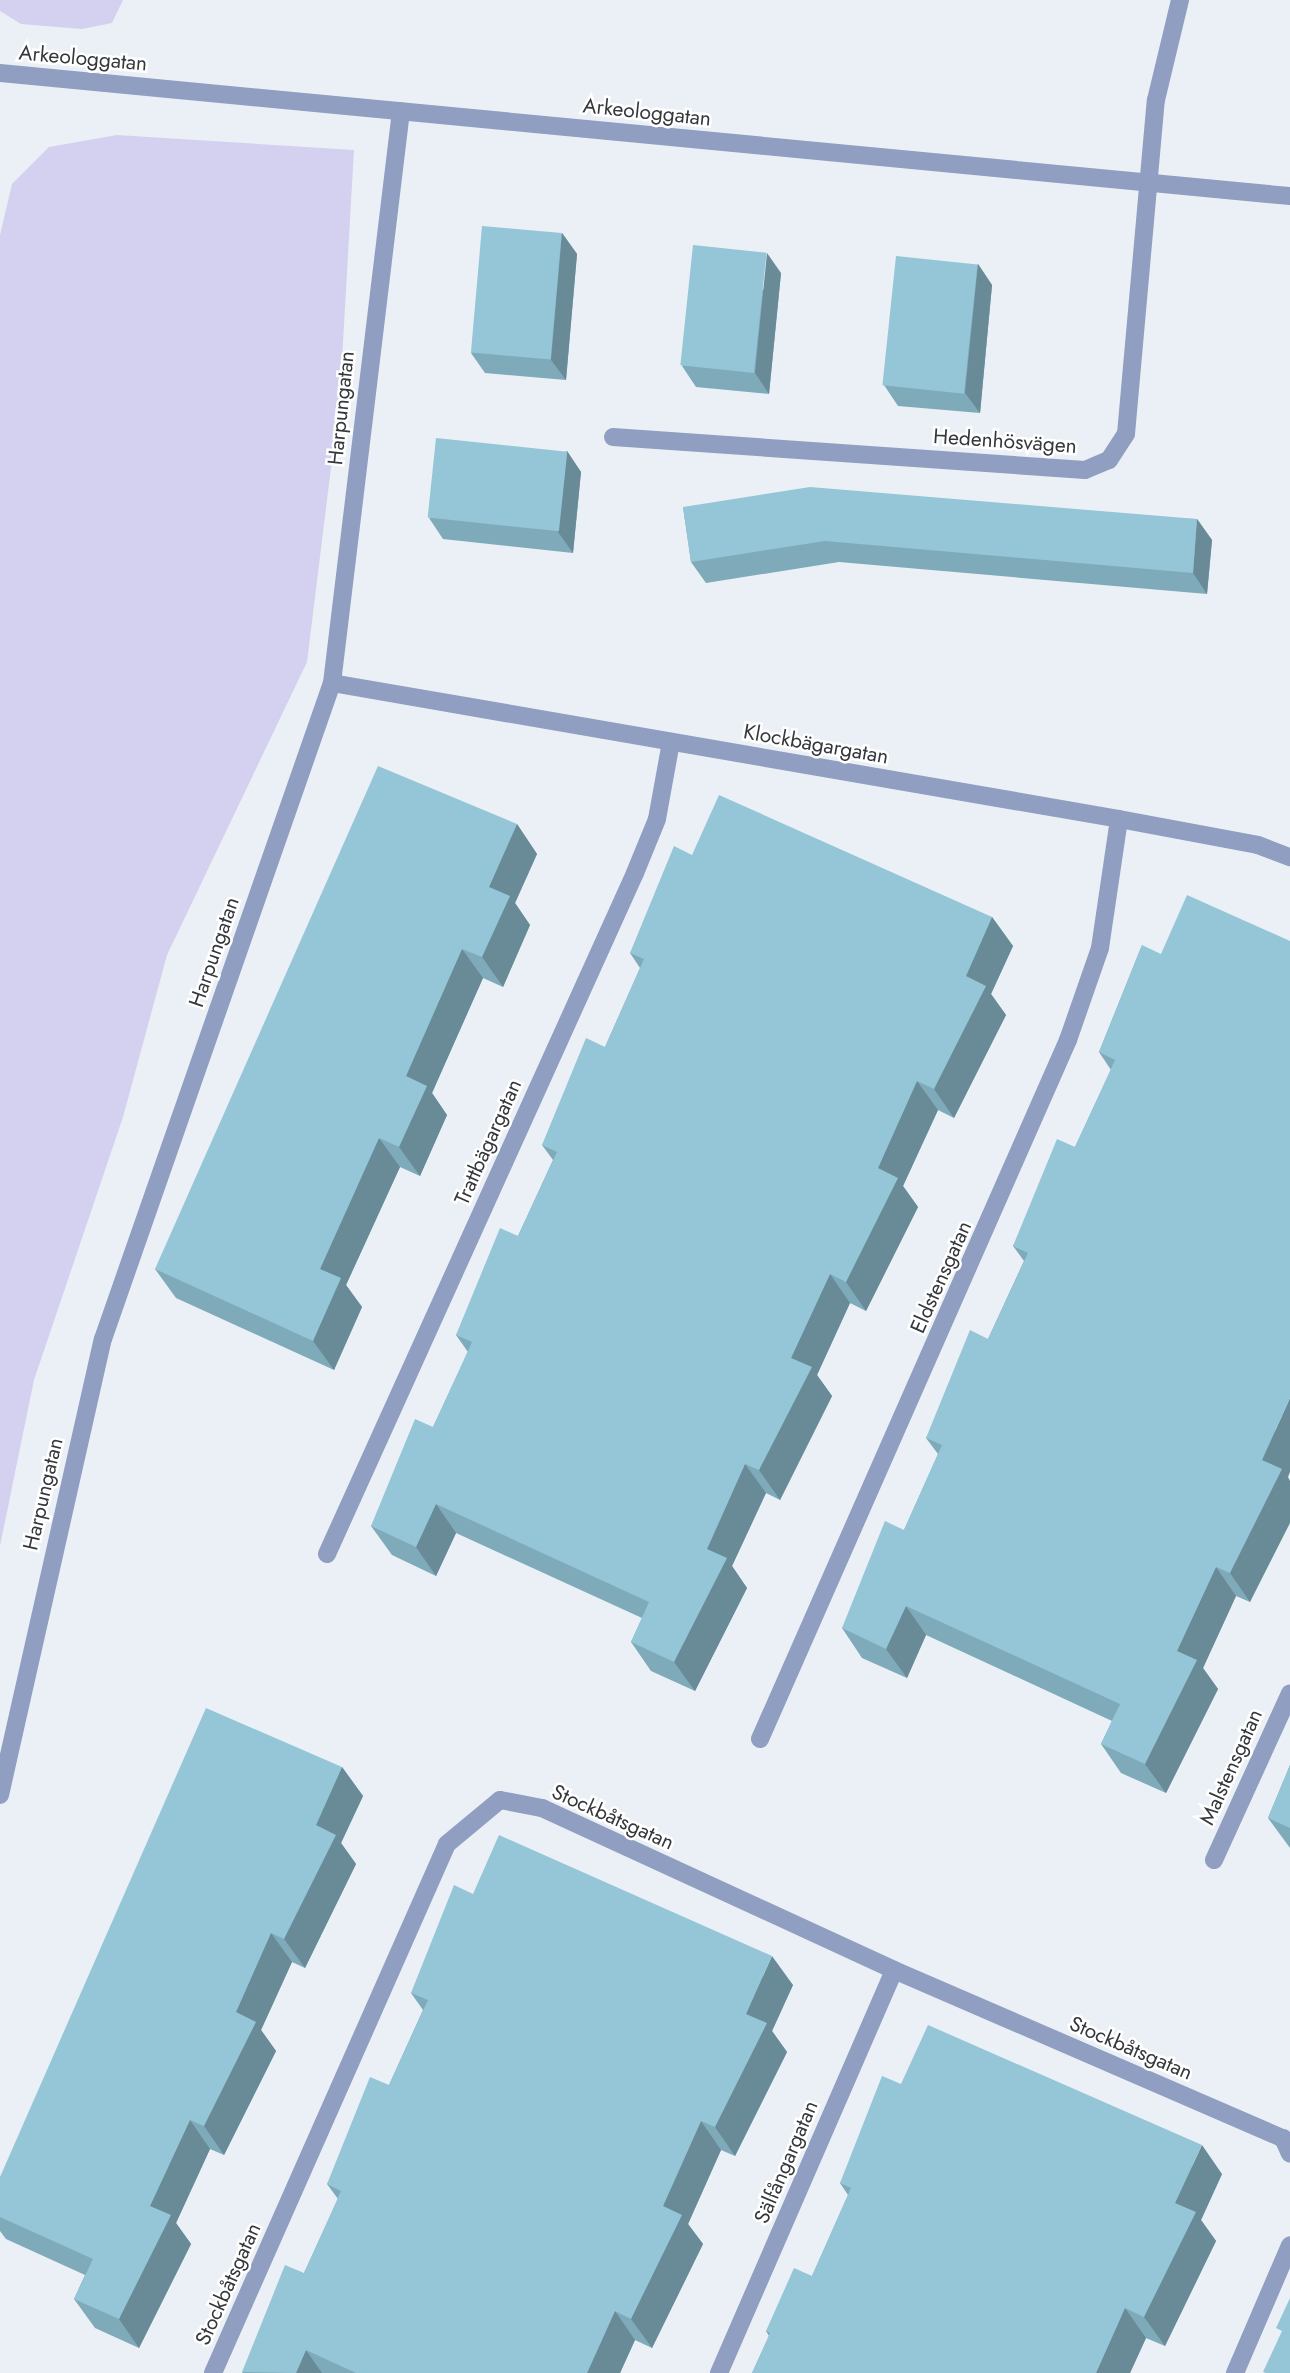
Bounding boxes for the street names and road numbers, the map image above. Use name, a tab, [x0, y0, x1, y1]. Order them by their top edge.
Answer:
street label: Arkeologgatan	[18, 40, 148, 76]
street label: Arkeologgatan	[582, 93, 712, 131]
street label: Harpungatan	[322, 350, 360, 466]
street label: Hedenhösvägen	[932, 423, 1078, 459]
street label: Klockbägargatan	[742, 719, 890, 769]
street label: Harpungatan	[183, 894, 245, 1010]
street label: Trattbägargatan	[449, 1075, 527, 1209]
street label: Eldstensgatan	[905, 1217, 977, 1337]
street label: Harpungatan	[18, 1435, 68, 1553]
street label: Malstensgatan	[1194, 1705, 1268, 1829]
street label: Stockbåtsgatan	[548, 1779, 678, 1855]
street label: Stockbåtsgatan	[1066, 2011, 1196, 2085]
street label: Sälfångargatan	[749, 2097, 823, 2227]
street label: Stockbåtsgatan	[190, 2219, 266, 2349]

